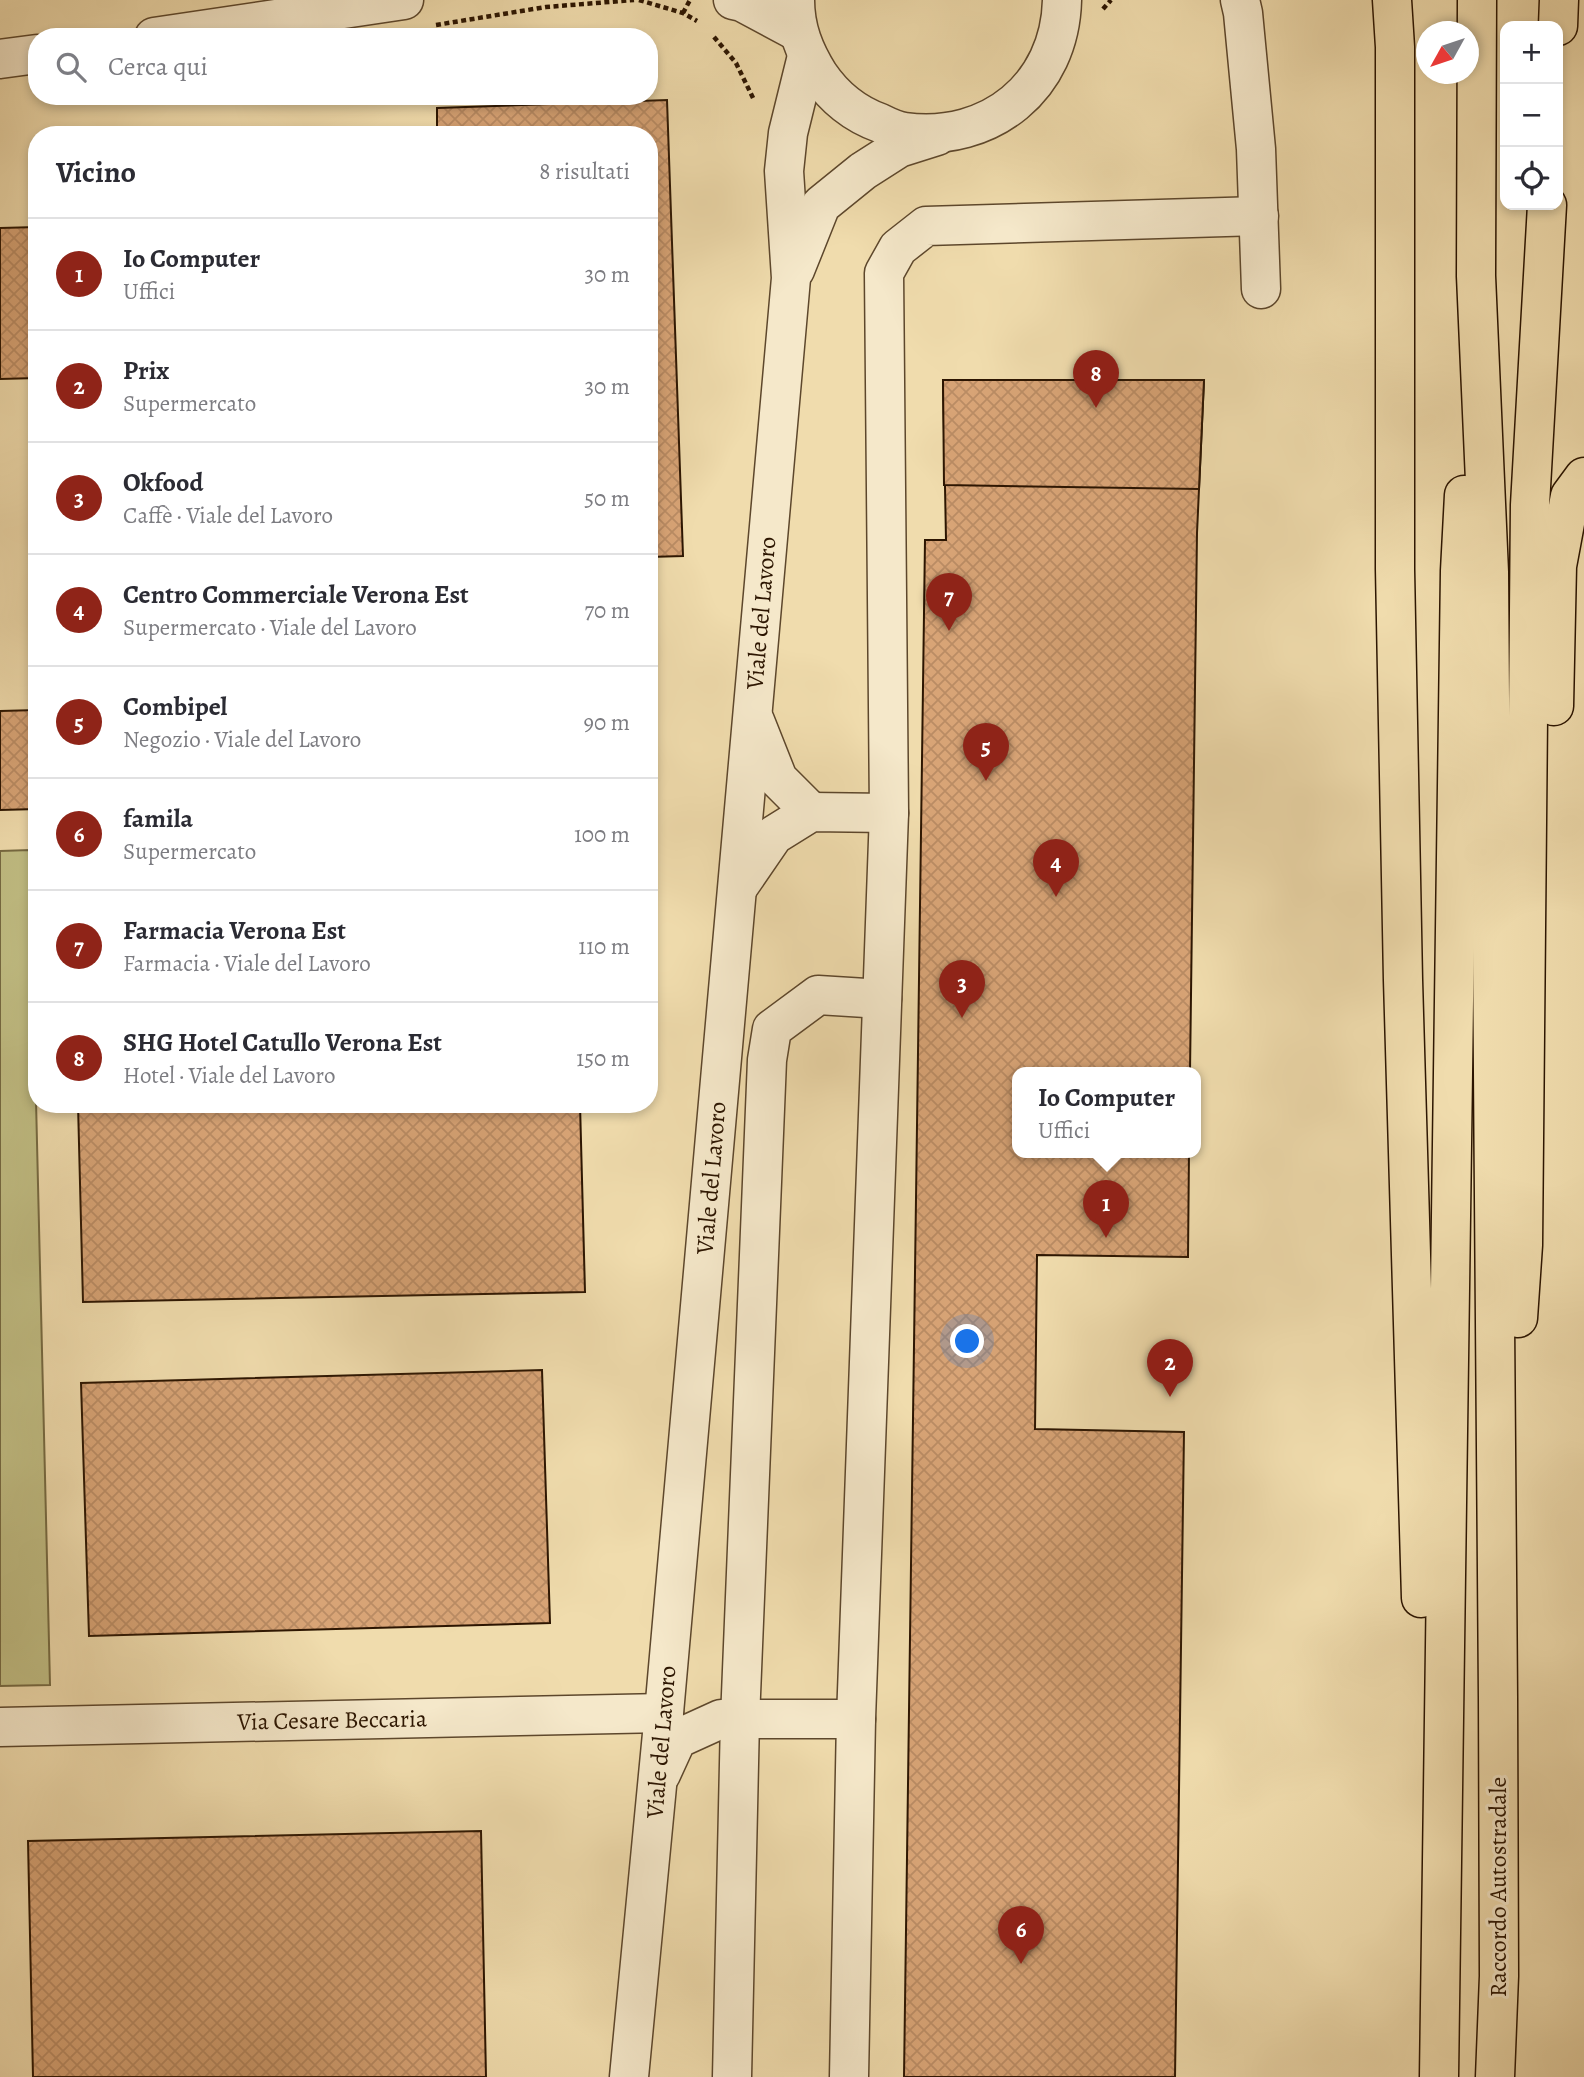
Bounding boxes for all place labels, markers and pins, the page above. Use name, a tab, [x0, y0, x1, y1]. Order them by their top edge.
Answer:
pin: 8	[1073, 350, 1119, 408]
pin: 7	[926, 573, 972, 631]
pin: 5	[963, 723, 1009, 781]
pin: 4	[1033, 839, 1079, 897]
pin: 3	[939, 960, 985, 1018]
pin: 1	[1083, 1180, 1129, 1238]
pin: 2	[1147, 1339, 1193, 1397]
pin: 6	[998, 1906, 1044, 1964]

